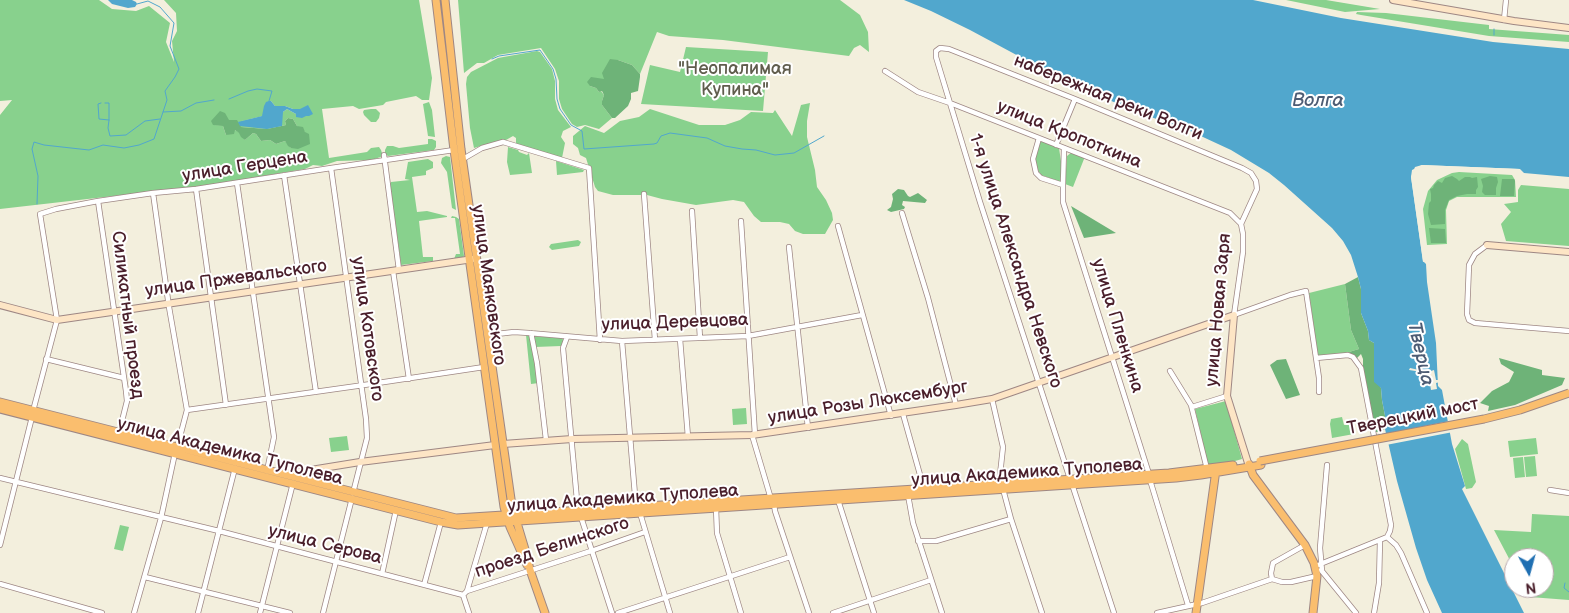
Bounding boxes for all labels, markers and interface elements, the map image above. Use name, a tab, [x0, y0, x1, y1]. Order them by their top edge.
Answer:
street label: набережная реки Волги	[1010, 50, 1206, 146]
park label: "Неопалимая Купина"	[678, 58, 792, 100]
water label: Волга	[1292, 90, 1344, 112]
street label: улица Кропоткина	[994, 96, 1144, 174]
street label: 1-я улица Александра Невского	[964, 131, 1066, 391]
street label: улица Герцена	[181, 146, 309, 188]
street label: улица Маяковского	[466, 203, 510, 367]
street label: Силикатный проезд	[106, 230, 148, 400]
street label: улица Новая Заря	[1202, 233, 1236, 387]
street label: улица Котовского	[346, 255, 388, 403]
street label: улица Пржевальского	[144, 256, 328, 302]
street label: улица Пленкина	[1086, 256, 1148, 396]
street label: улица Деревцова	[601, 310, 749, 336]
water label: Тверца	[1402, 320, 1438, 388]
street label: улица Розы Люксембург	[767, 377, 969, 429]
street label: Тверецкий мост	[1345, 394, 1481, 440]
street label: улица Академика Туполева	[115, 413, 345, 491]
street label: улица Академика Туполева	[911, 454, 1143, 492]
street label: улица Академика Туполева	[507, 480, 739, 518]
street label: проезд Белинского	[472, 513, 632, 583]
street label: улица Серова	[266, 520, 384, 570]
north arrow	[1504, 548, 1554, 598]
text: N	[1525, 578, 1537, 596]

